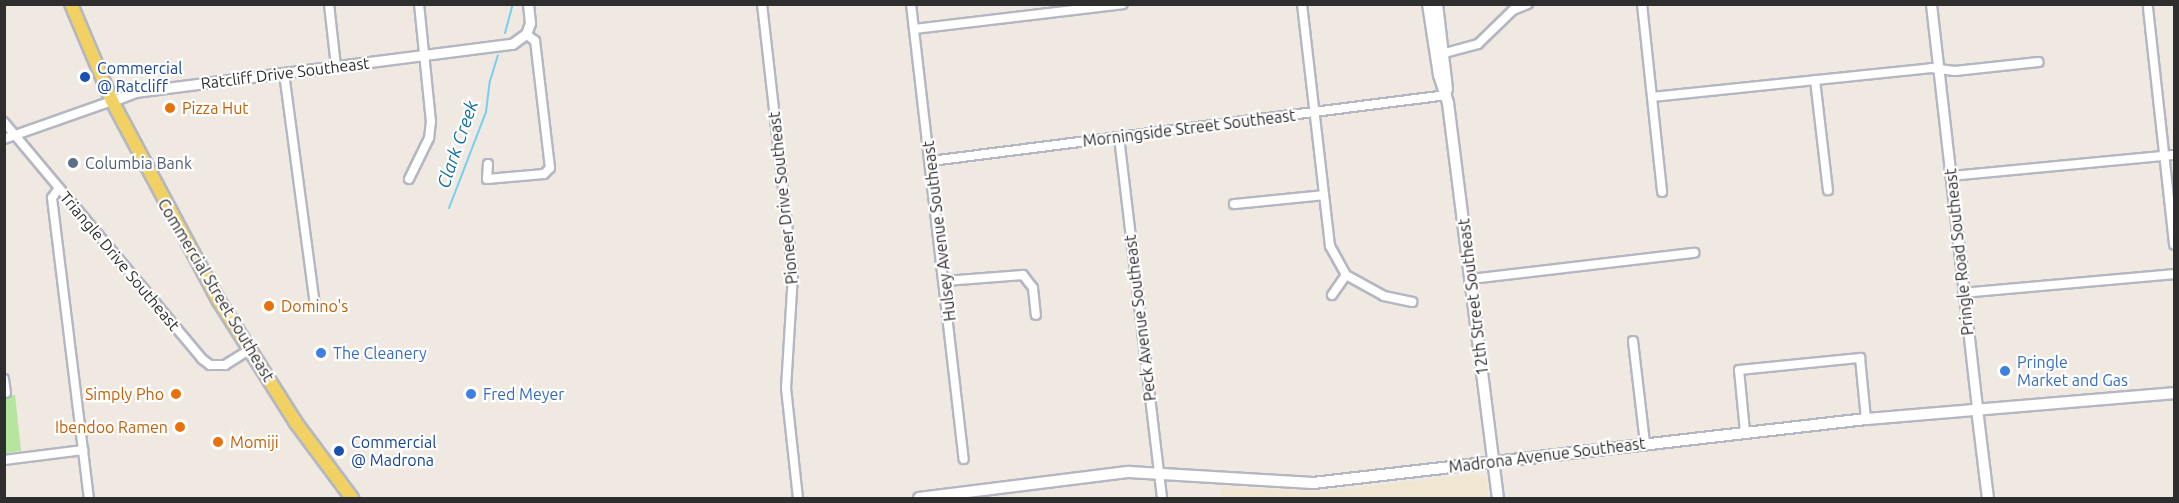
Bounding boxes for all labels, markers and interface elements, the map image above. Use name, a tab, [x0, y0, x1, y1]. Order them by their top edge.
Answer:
street label: Ratcliff Drive Southeast	[200, 53, 370, 93]
place label: Commercial @ Ratcliff	[97, 58, 182, 96]
marker: Commercial @ Ratcliff	[78, 70, 92, 84]
water label: Clark Creek	[432, 97, 482, 191]
place label: Pizza Hut	[182, 98, 249, 118]
marker: Pizza Hut	[163, 101, 177, 115]
street label: Morningside Street Southeast	[1081, 105, 1297, 151]
street label: Pioneer Drive Southeast	[764, 111, 802, 285]
street label: Hulsey Avenue Southeast	[918, 140, 960, 322]
place label: Columbia Bank	[85, 153, 192, 173]
marker: Columbia Bank	[66, 156, 80, 170]
street label: Pringle Road Southeast	[1941, 168, 1977, 336]
street label: Triangle Drive Southeast	[56, 188, 184, 334]
street label: Commercial Street Southeast	[154, 195, 278, 385]
street label: 12th Street Southeast	[1454, 217, 1492, 377]
street label: Peck Avenue Southeast	[1120, 234, 1160, 402]
place label: Domino's	[281, 296, 348, 316]
marker: Domino's	[262, 299, 276, 313]
place label: The Cleanery	[333, 343, 427, 363]
marker: The Cleanery	[314, 346, 328, 360]
place label: Pringle Market and Gas	[2017, 352, 2128, 390]
marker: Pringle Market and Gas	[1998, 364, 2012, 378]
place label: Simply Pho	[85, 384, 164, 404]
place label: Fred Meyer	[483, 384, 564, 404]
marker: Simply Pho	[169, 387, 183, 401]
marker: Fred Meyer	[464, 387, 478, 401]
place label: Ibendoo Ramen	[55, 417, 168, 437]
marker: Ibendoo Ramen	[173, 420, 187, 434]
place label: Momiji	[230, 432, 279, 452]
place label: Commercial @ Madrona	[351, 432, 436, 470]
street label: Madrona Avenue Southeast	[1448, 433, 1646, 477]
marker: Momiji	[211, 435, 225, 449]
marker: Commercial @ Madrona	[332, 444, 346, 458]

